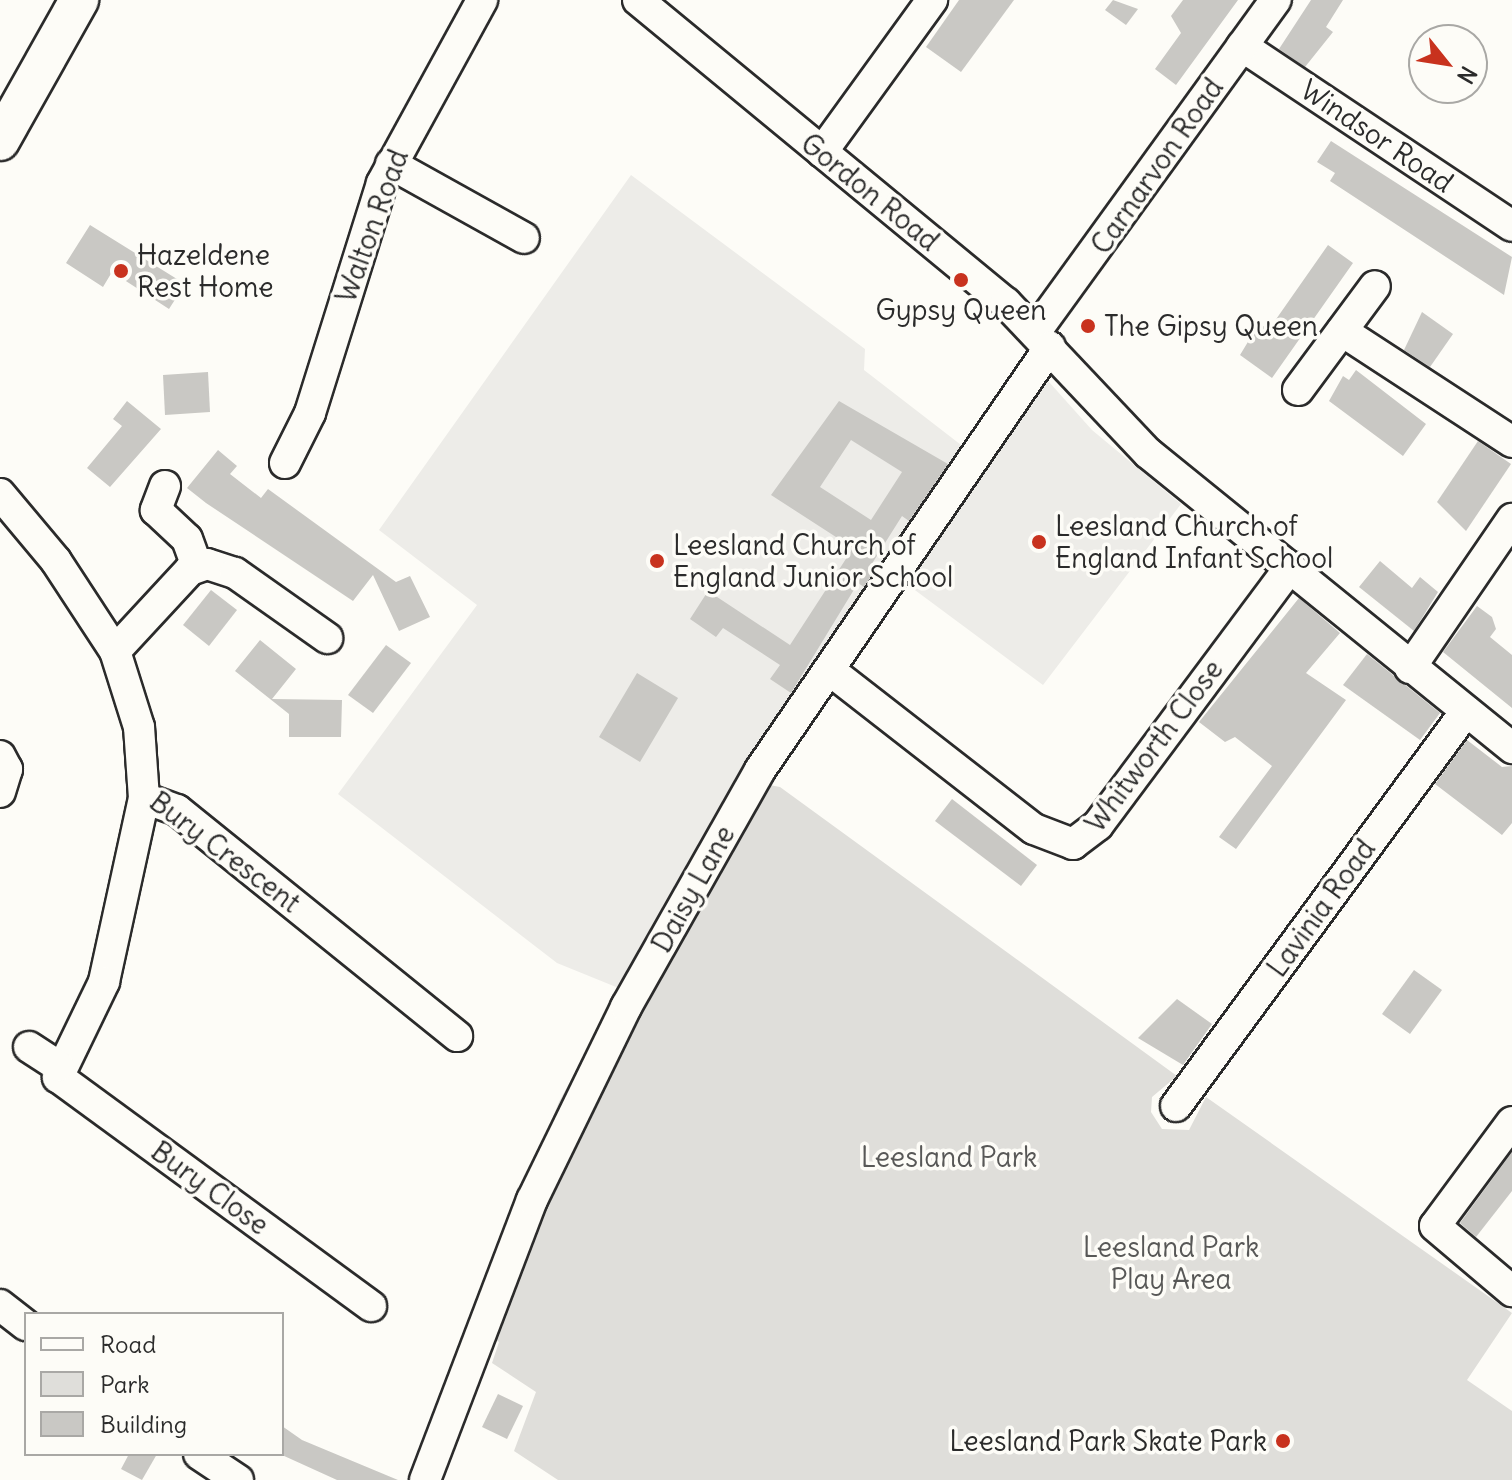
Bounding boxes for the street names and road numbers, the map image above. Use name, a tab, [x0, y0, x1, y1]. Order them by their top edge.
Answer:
street label: Carnarvon Road	[1084, 72, 1230, 260]
street label: Windsor Road	[1294, 73, 1460, 199]
street label: Gordon Road	[794, 126, 946, 258]
street label: Walton Road	[329, 145, 415, 307]
street label: Whitworth Close	[1078, 653, 1230, 839]
street label: Bury Crescent	[143, 785, 307, 919]
street label: Daisy Lane	[644, 820, 742, 958]
street label: Lavinia Road	[1260, 833, 1382, 983]
street label: Bury Close	[145, 1134, 275, 1242]

